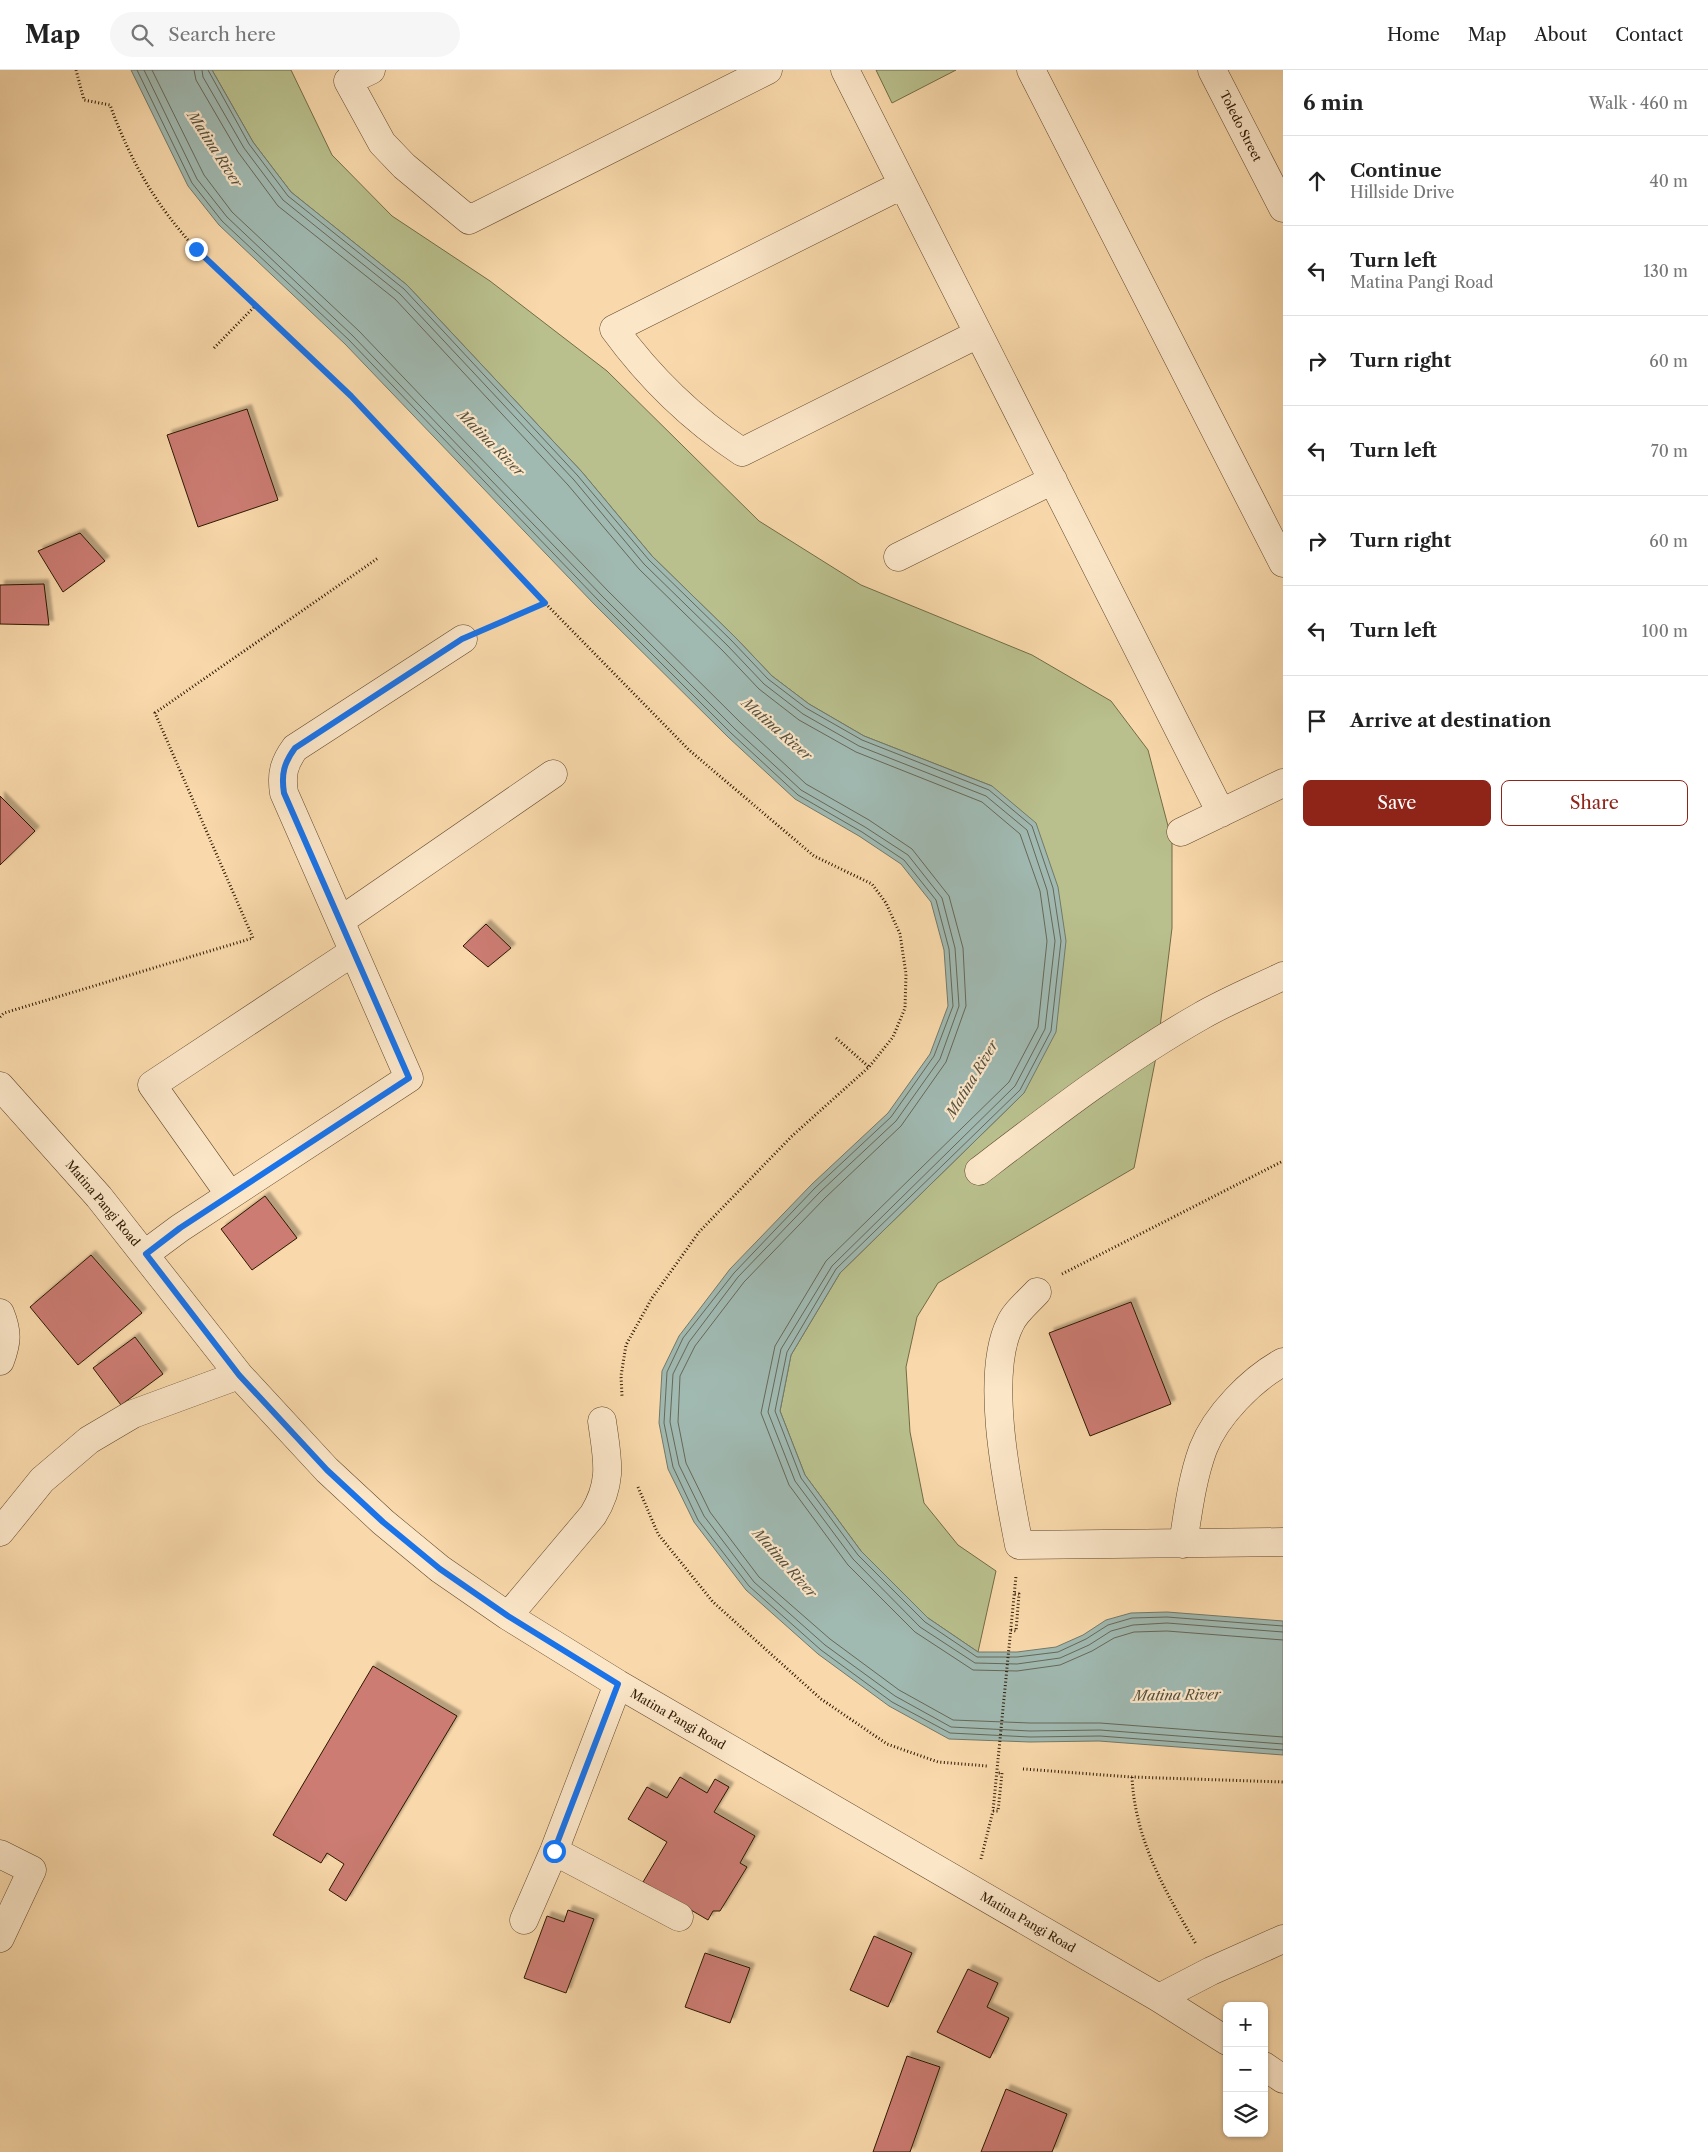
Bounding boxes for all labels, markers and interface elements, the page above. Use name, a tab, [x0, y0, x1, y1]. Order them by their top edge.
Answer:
search box	[110, 12, 460, 57]
text: Map	[25, 20, 80, 49]
icon: search	[128, 21, 156, 49]
text: Search here	[168, 23, 276, 46]
text: Home	[1387, 24, 1440, 46]
text: Map	[1468, 24, 1506, 46]
text: About	[1534, 24, 1587, 46]
text: Contact	[1615, 24, 1683, 46]
street label: Toledo Street	[1217, 88, 1266, 165]
text: 6 min	[1303, 90, 1364, 115]
text: Walk · 460 m	[1589, 93, 1688, 113]
water label: Matina River	[183, 106, 247, 192]
text: Continue	[1350, 159, 1442, 182]
icon: ahead	[1303, 167, 1331, 195]
text: 40 m	[1649, 171, 1688, 191]
text: Hillside Drive	[1350, 182, 1454, 202]
route end	[185, 238, 208, 261]
text: Turn left	[1350, 249, 1437, 272]
icon: left	[1303, 257, 1331, 285]
text: 130 m	[1643, 261, 1688, 281]
text: Matina Pangi Road	[1350, 272, 1493, 292]
icon: right	[1303, 347, 1331, 375]
text: Turn right	[1350, 349, 1451, 372]
text: 60 m	[1649, 351, 1688, 371]
water label: Matina River	[452, 404, 529, 481]
icon: left	[1303, 437, 1331, 465]
text: Turn left	[1350, 439, 1437, 462]
text: 70 m	[1651, 441, 1688, 461]
icon: right	[1303, 527, 1331, 555]
text: Turn right	[1350, 529, 1451, 552]
text: 60 m	[1649, 531, 1688, 551]
icon: left	[1303, 617, 1331, 645]
text: Turn left	[1350, 619, 1437, 642]
text: 100 m	[1642, 621, 1688, 641]
water label: Matina River	[737, 692, 817, 765]
icon: arrive	[1303, 707, 1331, 735]
text: Arrive at destination	[1350, 709, 1551, 732]
button: Save	[1303, 780, 1491, 826]
button: Share	[1501, 780, 1688, 826]
water label: Matina River	[941, 1036, 1003, 1123]
street label: Matina Pangi Road	[63, 1157, 144, 1250]
water label: Matina River	[748, 1523, 822, 1602]
water label: Matina River	[1131, 1685, 1222, 1705]
street label: Matina Pangi Road	[628, 1686, 729, 1753]
route start	[543, 1840, 566, 1863]
street label: Matina Pangi Road	[978, 1889, 1079, 1956]
map controls	[1223, 2002, 1268, 2137]
button: +	[1223, 2002, 1268, 2047]
button: −	[1223, 2047, 1268, 2092]
button: layers	[1223, 2092, 1268, 2137]

